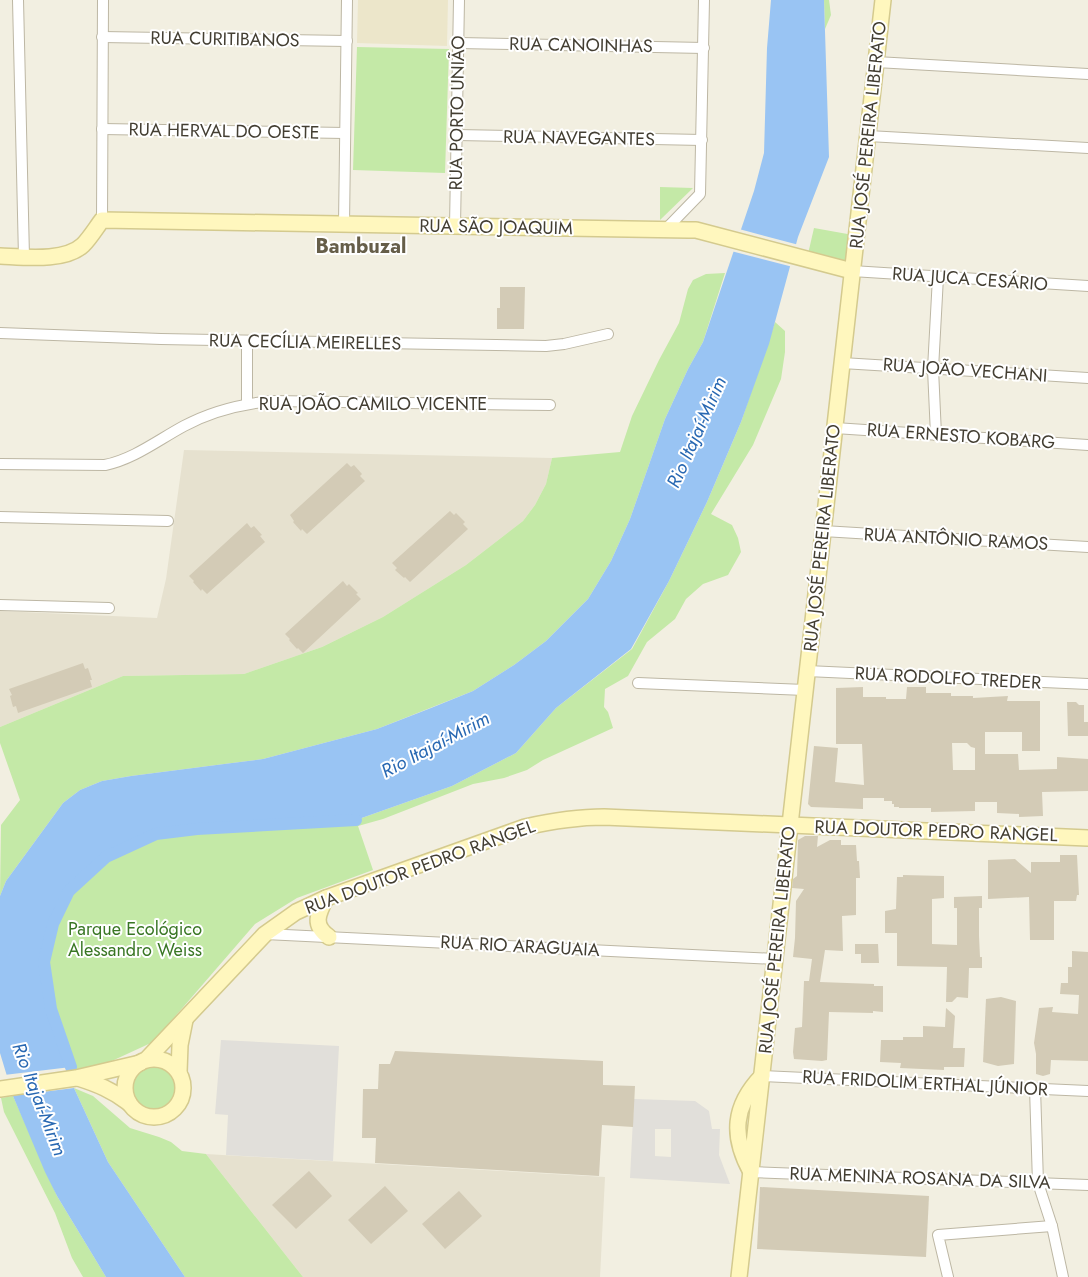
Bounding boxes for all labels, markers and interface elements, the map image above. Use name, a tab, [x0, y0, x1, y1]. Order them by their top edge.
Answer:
street label: RUA JOSÉ PEREIRA LIBERATO	[843, 20, 893, 250]
street label: RUA CURITIBANOS	[150, 25, 300, 53]
street label: RUA CANOINHAS	[509, 31, 653, 59]
street label: RUA PORTO UNIÃO	[443, 35, 471, 191]
street label: RUA HERVAL DO OESTE	[128, 116, 320, 146]
street label: RUA NAVEGANTES	[503, 124, 655, 152]
street label: RUA SÃO JOAQUIM	[419, 213, 573, 241]
district label: Bambuzal	[316, 232, 406, 261]
street label: RUA JUCA CESÁRIO	[891, 261, 1049, 297]
street label: RUA CECÍLIA MEIRELLES	[209, 327, 401, 357]
street label: RUA JOÃO VECHANI	[882, 351, 1048, 389]
water label: Rio Itajaí-Mirim	[660, 372, 733, 492]
street label: RUA JOÃO CAMILO VICENTE	[259, 391, 487, 417]
street label: RUA ERNESTO KOBARG	[866, 416, 1056, 456]
street label: RUA JOSÉ PEREIRA LIBERATO	[797, 423, 847, 653]
street label: RUA ANTÔNIO RAMOS	[863, 521, 1049, 557]
street label: RUA RODOLFO TREDER	[854, 660, 1042, 696]
water label: Rio Itajaí-Mirim	[376, 705, 494, 784]
street label: RUA DOUTOR PEDRO RANGEL	[301, 813, 539, 921]
street label: RUA DOUTOR PEDRO RANGEL	[814, 814, 1058, 848]
street label: RUA JOSÉ PEREIRA LIBERATO	[752, 825, 802, 1055]
park label: Parque Ecológico Alessandro Weiss	[68, 916, 202, 963]
street label: RUA RIO ARAGUAIA	[440, 929, 600, 963]
water label: Rio Itajaí-Mirim	[6, 1039, 74, 1160]
street label: RUA FRIDOLIM ERTHAL JÚNIOR	[802, 1064, 1048, 1102]
street label: RUA MENINA ROSANA DA SILVA	[789, 1160, 1051, 1196]

